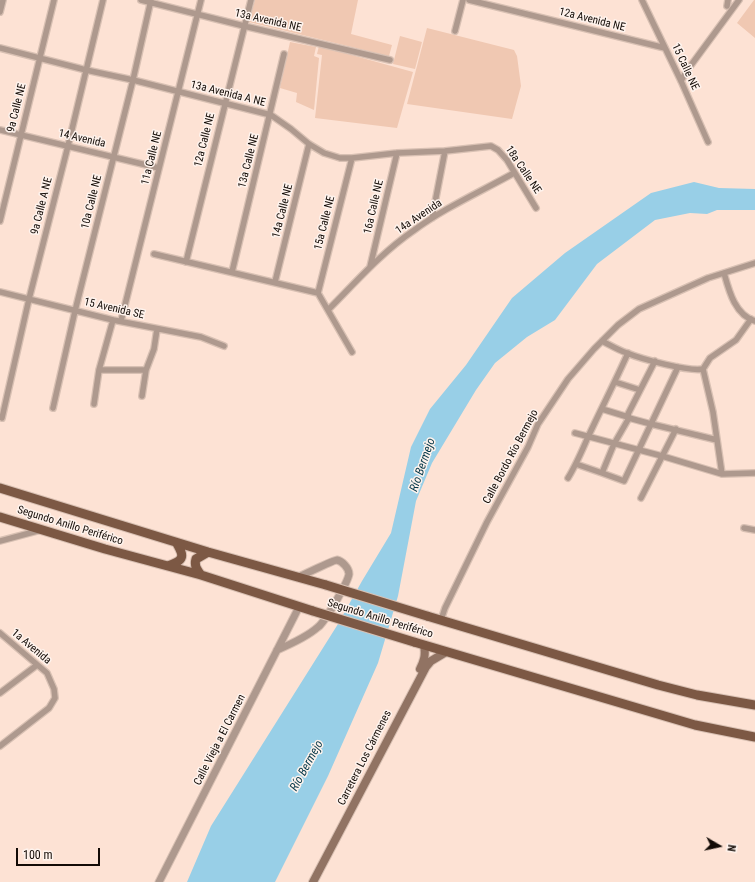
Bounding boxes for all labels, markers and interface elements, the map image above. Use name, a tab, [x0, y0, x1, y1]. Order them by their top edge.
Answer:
street label: 12a Avenida NE	[557, 5, 627, 35]
street label: 13a Avenida NE	[233, 7, 303, 35]
street label: 15 Calle NE	[668, 42, 702, 92]
street label: 13a Avenida A NE	[189, 78, 267, 110]
street label: 9a Calle NE	[5, 82, 29, 134]
street label: 12a Calle NE	[192, 112, 218, 168]
street label: 14 Avenida	[57, 127, 107, 151]
street label: 11a Calle NE	[139, 130, 165, 186]
street label: 13a Calle NE	[236, 133, 262, 189]
street label: 18a Calle NE	[502, 143, 544, 197]
street label: 10a Calle NE	[79, 174, 105, 230]
street label: 9a Calle A NE	[29, 176, 55, 236]
street label: 16a Calle NE	[361, 179, 387, 235]
street label: 14a Calle NE	[270, 183, 296, 239]
street label: 15a Calle NE	[312, 195, 338, 251]
street label: 14a Avenida	[393, 197, 445, 237]
street label: 15 Avenida SE	[83, 296, 145, 322]
street label: Calle Bordo Río Bermejo	[481, 408, 541, 506]
water label: Río Bermejo	[407, 436, 439, 494]
street label: Segundo Anillo Periférico	[16, 504, 124, 548]
street label: Segundo Anillo Periférico	[326, 597, 434, 641]
street label: 1a Avenida	[8, 627, 54, 667]
street label: Calle Vieja a El Carmen	[191, 692, 249, 788]
street label: Carretera Los Cármenes	[335, 708, 395, 808]
water label: Río Bermejo	[287, 738, 327, 794]
north arrow	[699, 826, 739, 866]
scale bar	[18, 840, 102, 866]
text: N	[724, 844, 738, 852]
text: 100 m	[23, 848, 53, 862]

